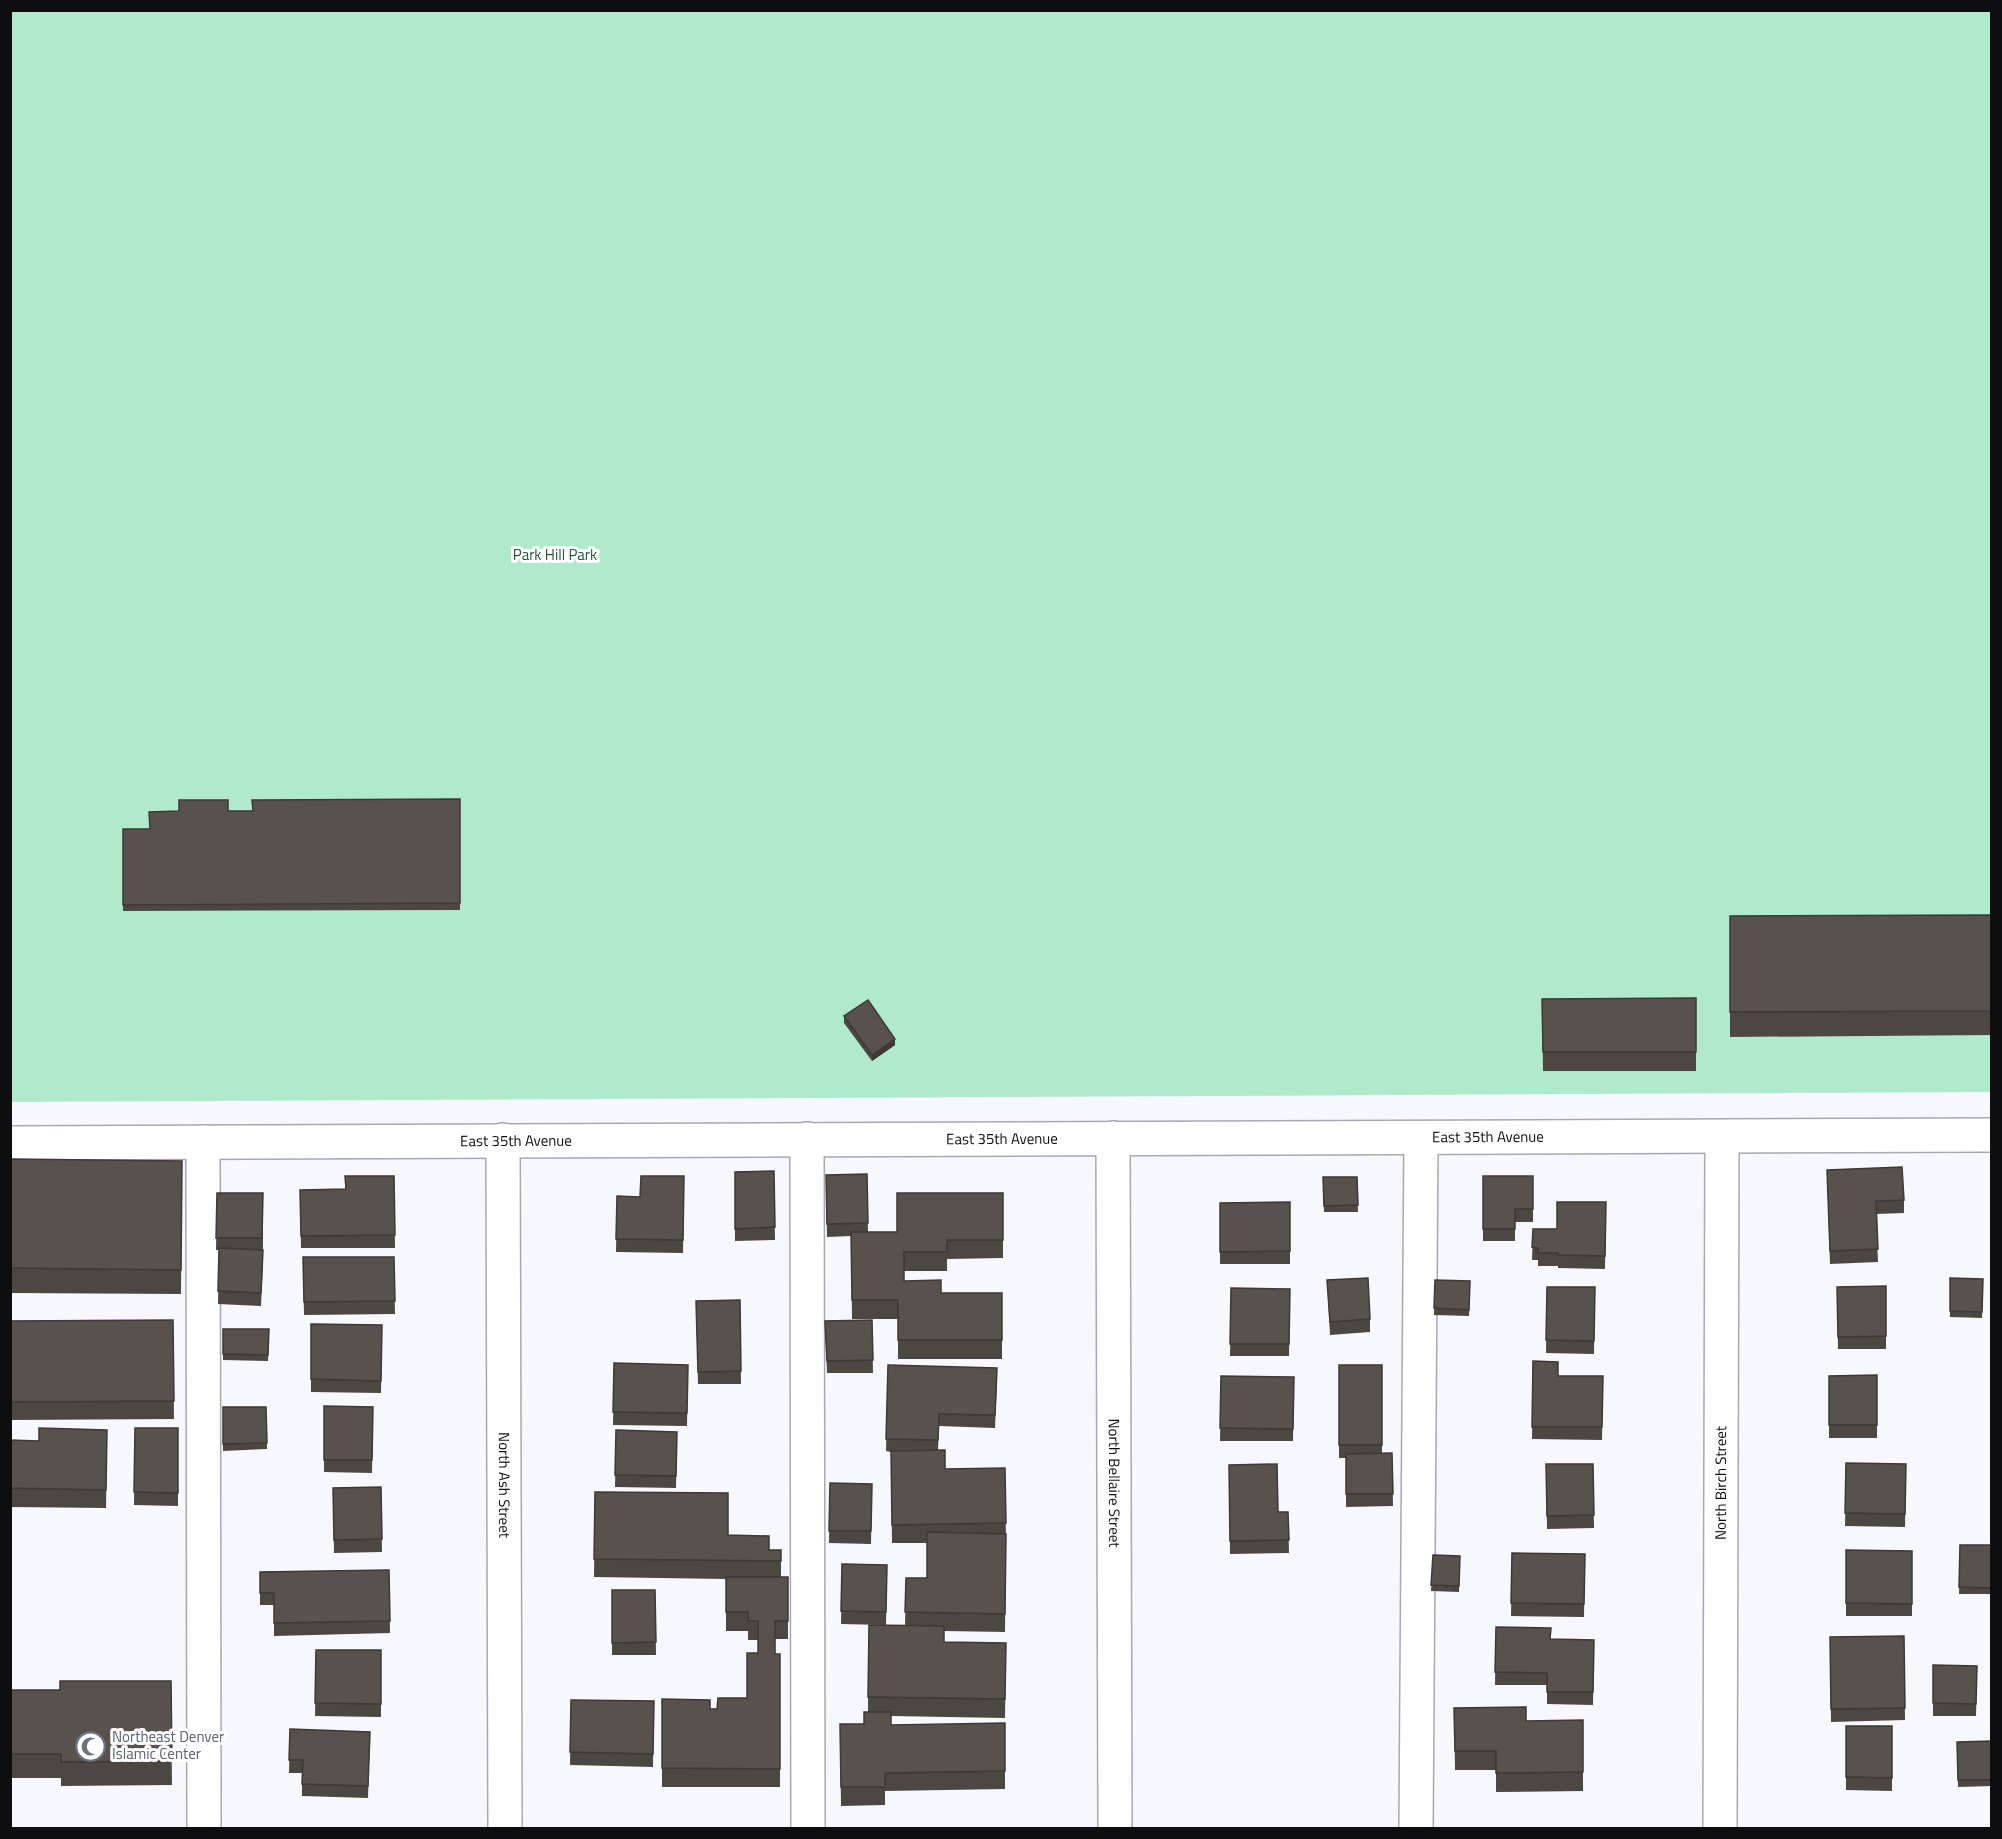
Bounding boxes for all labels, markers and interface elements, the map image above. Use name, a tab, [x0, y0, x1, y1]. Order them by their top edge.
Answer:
park label: Park Hill Park	[513, 543, 597, 566]
street label: East 35th Avenue	[1432, 1125, 1544, 1148]
street label: East 35th Avenue	[946, 1127, 1058, 1150]
street label: East 35th Avenue	[460, 1129, 572, 1152]
street label: North Bellaire Street	[1103, 1418, 1126, 1548]
street label: North Birch Street	[1709, 1425, 1732, 1540]
street label: North Ash Street	[493, 1432, 516, 1539]
place label: Northeast Denver Islamic Center	[112, 1725, 224, 1765]
mosque icon: Northeast Denver Islamic Center	[75, 1730, 107, 1762]

